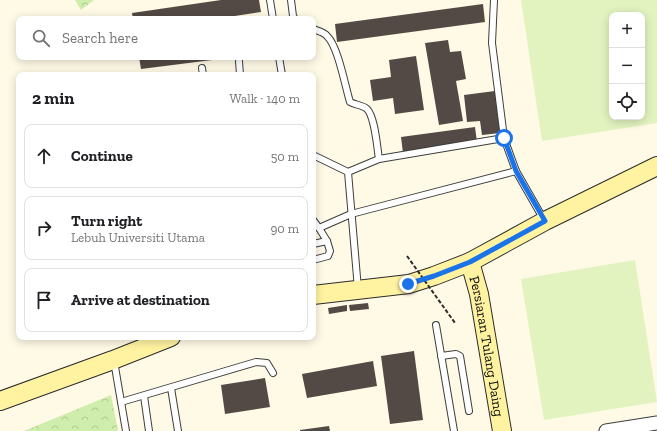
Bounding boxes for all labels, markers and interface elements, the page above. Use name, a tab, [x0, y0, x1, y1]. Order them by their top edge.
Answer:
map controls	[609, 12, 645, 120]
button: +	[609, 12, 645, 48]
search box	[16, 16, 316, 60]
icon: search	[30, 27, 52, 49]
text: Search here	[62, 29, 138, 47]
button: −	[609, 48, 645, 84]
button: locate	[609, 84, 645, 120]
text: 2 min	[32, 88, 74, 108]
text: Walk · 140 m	[230, 91, 300, 106]
route start	[495, 129, 513, 147]
icon: ahead	[33, 145, 55, 167]
text: Continue	[71, 147, 133, 165]
text: 50 m	[271, 149, 299, 164]
text: Turn right	[71, 212, 142, 230]
icon: right	[33, 217, 55, 239]
text: 90 m	[270, 221, 299, 236]
text: Lebuh Universiti Utama	[71, 230, 205, 245]
street label: Persiaran Tulang Daing	[466, 274, 508, 418]
route end	[399, 275, 417, 293]
icon: arrive	[33, 289, 55, 311]
text: Arrive at destination	[71, 291, 210, 309]

